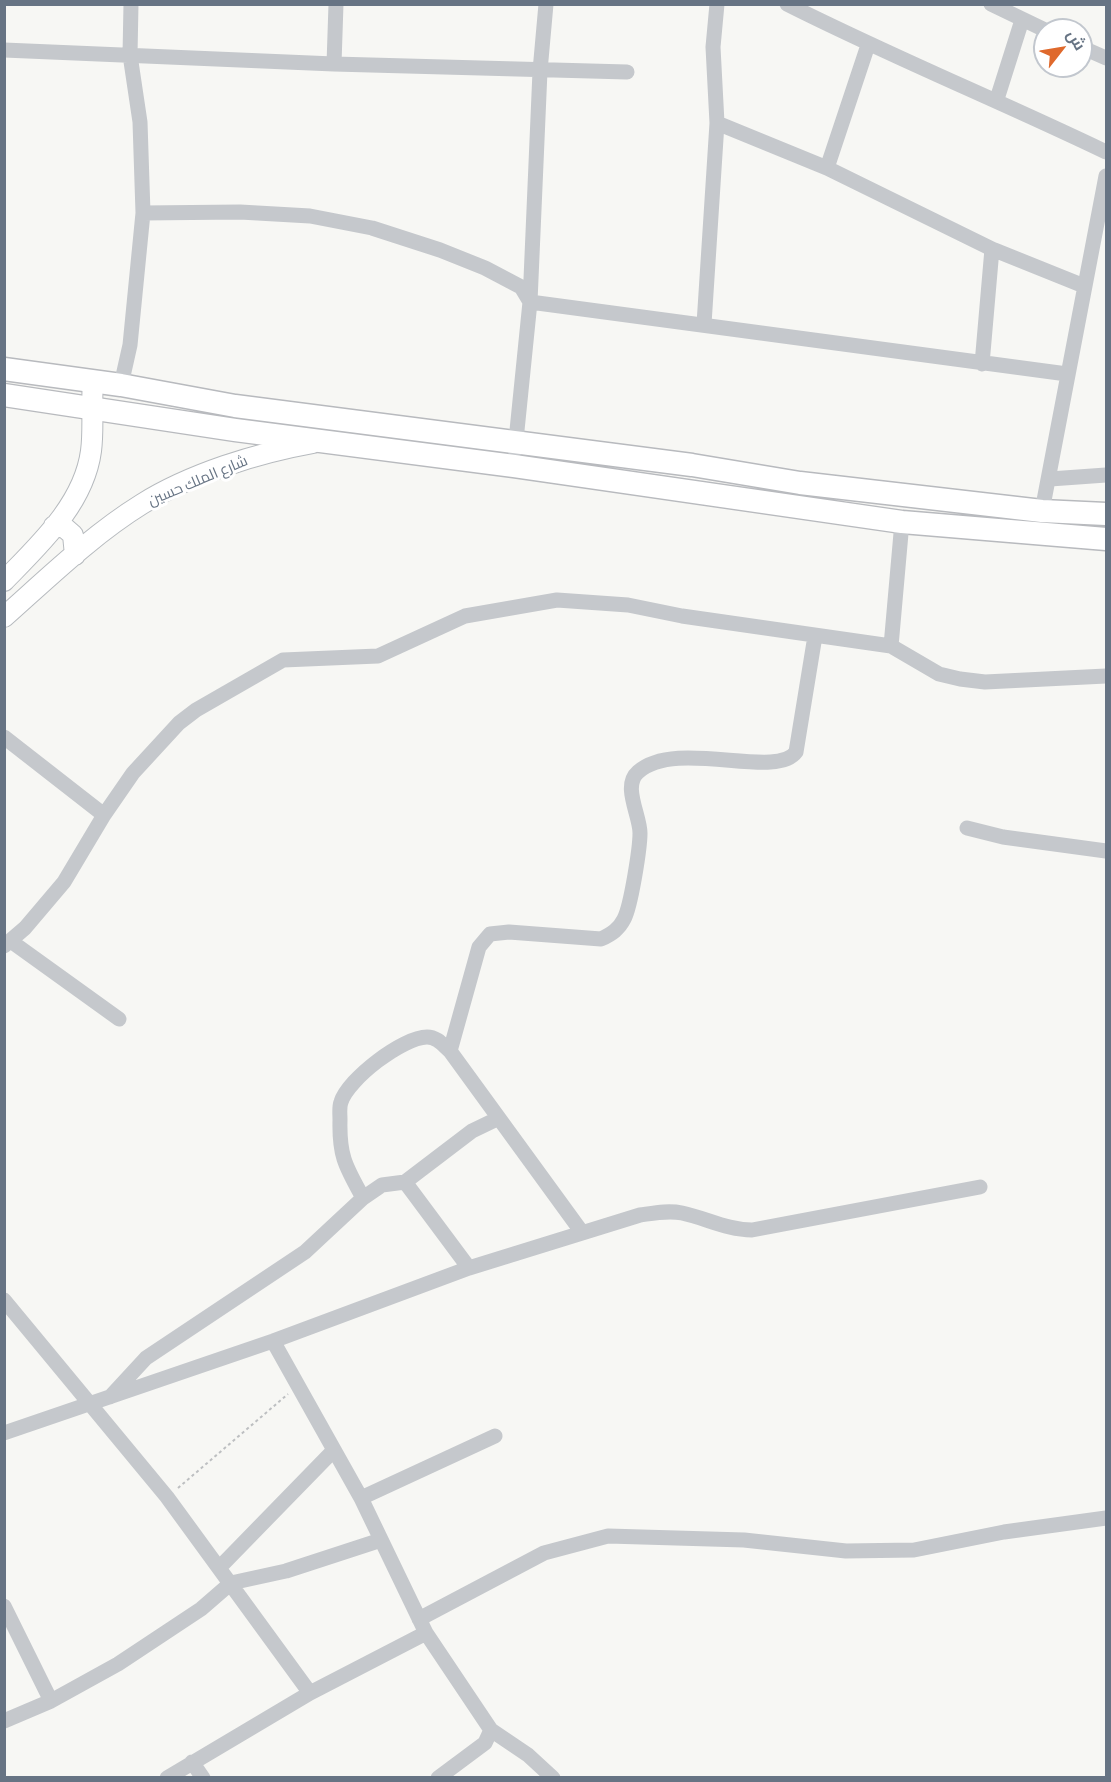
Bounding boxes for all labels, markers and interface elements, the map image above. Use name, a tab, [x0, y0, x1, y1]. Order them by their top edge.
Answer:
north arrow	[1033, 18, 1093, 78]
text: ش	[1063, 26, 1091, 54]
street label: شارع الملك حسين	[145, 452, 251, 510]

